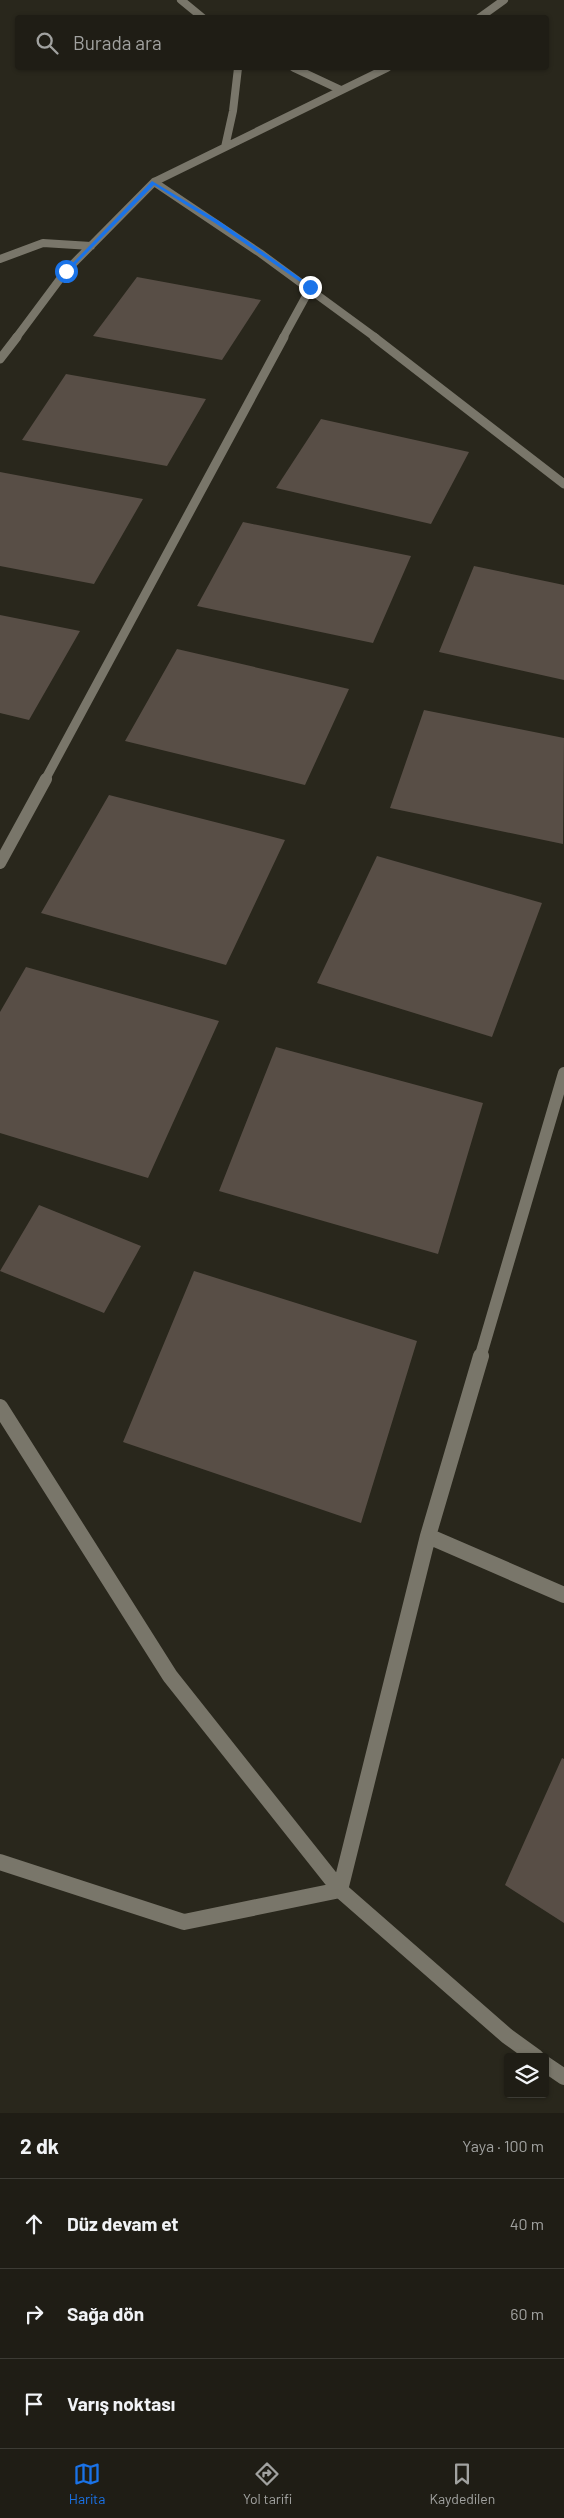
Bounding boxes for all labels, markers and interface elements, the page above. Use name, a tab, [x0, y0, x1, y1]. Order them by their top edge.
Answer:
search box	[15, 15, 549, 70]
icon: search	[33, 29, 61, 57]
text: Burada ara	[73, 31, 162, 54]
route start	[55, 260, 78, 283]
route end	[299, 276, 322, 299]
map controls	[504, 2053, 549, 2098]
button: layers	[504, 2053, 549, 2098]
text: 2 dk	[20, 2133, 59, 2158]
text: Yaya · 100 m	[462, 2136, 544, 2155]
icon: ahead	[20, 2210, 48, 2238]
text: Düz devam et	[67, 2212, 179, 2235]
text: 40 m	[510, 2214, 544, 2233]
icon: right	[20, 2300, 48, 2328]
text: Sağa dön	[67, 2302, 144, 2325]
text: 60 m	[510, 2304, 544, 2323]
icon: arrive	[20, 2390, 48, 2418]
text: Varış noktası	[67, 2392, 175, 2415]
tab: Harita	[69, 2460, 105, 2507]
tab: Yol tarifi	[243, 2460, 292, 2507]
tab: Kaydedilen	[429, 2460, 495, 2507]

